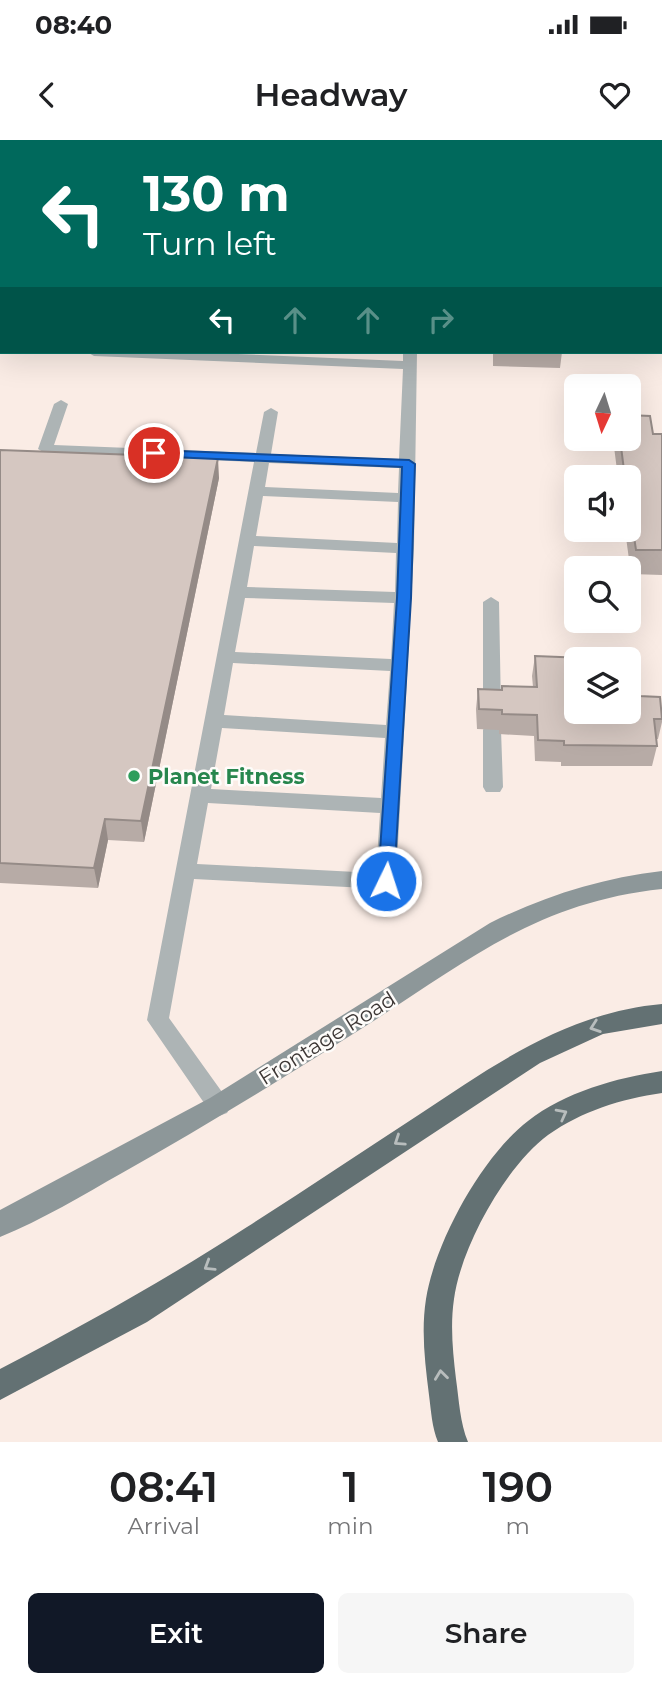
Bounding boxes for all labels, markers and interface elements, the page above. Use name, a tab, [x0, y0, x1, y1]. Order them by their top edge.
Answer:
text: 08:40	[35, 9, 112, 41]
text: Headway	[255, 75, 407, 114]
icon: back	[28, 76, 66, 114]
icon: heart	[596, 76, 634, 114]
text: 130 m	[143, 164, 290, 223]
icon: left	[28, 168, 119, 259]
text: Turn left	[143, 224, 277, 263]
icon: left	[203, 301, 241, 339]
icon: ahead	[276, 301, 314, 339]
icon: ahead	[349, 301, 387, 339]
icon: right	[422, 301, 460, 339]
north arrow	[564, 374, 640, 452]
map controls	[564, 374, 641, 724]
pin	[124, 423, 184, 483]
icon: arrive	[135, 434, 173, 472]
button: sound	[564, 465, 641, 542]
button: search	[564, 556, 641, 633]
button: layers	[564, 647, 641, 724]
place label: Planet Fitness	[148, 764, 305, 789]
marker: Planet Fitness	[126, 768, 142, 784]
position arrow	[349, 844, 423, 918]
street label: Frontage Road	[254, 986, 400, 1090]
one-way arrow	[590, 1019, 602, 1033]
one-way arrow	[555, 1109, 568, 1123]
one-way arrow	[394, 1133, 407, 1146]
one-way arrow	[204, 1258, 217, 1271]
one-way arrow	[434, 1369, 449, 1381]
text: 08:41	[109, 1461, 218, 1513]
text: 1	[342, 1461, 358, 1513]
text: 190	[482, 1461, 553, 1513]
text: Arrival	[127, 1512, 200, 1540]
text: min	[327, 1512, 373, 1540]
text: m	[506, 1512, 530, 1540]
button: Exit	[28, 1593, 324, 1673]
button: Share	[338, 1593, 634, 1673]

